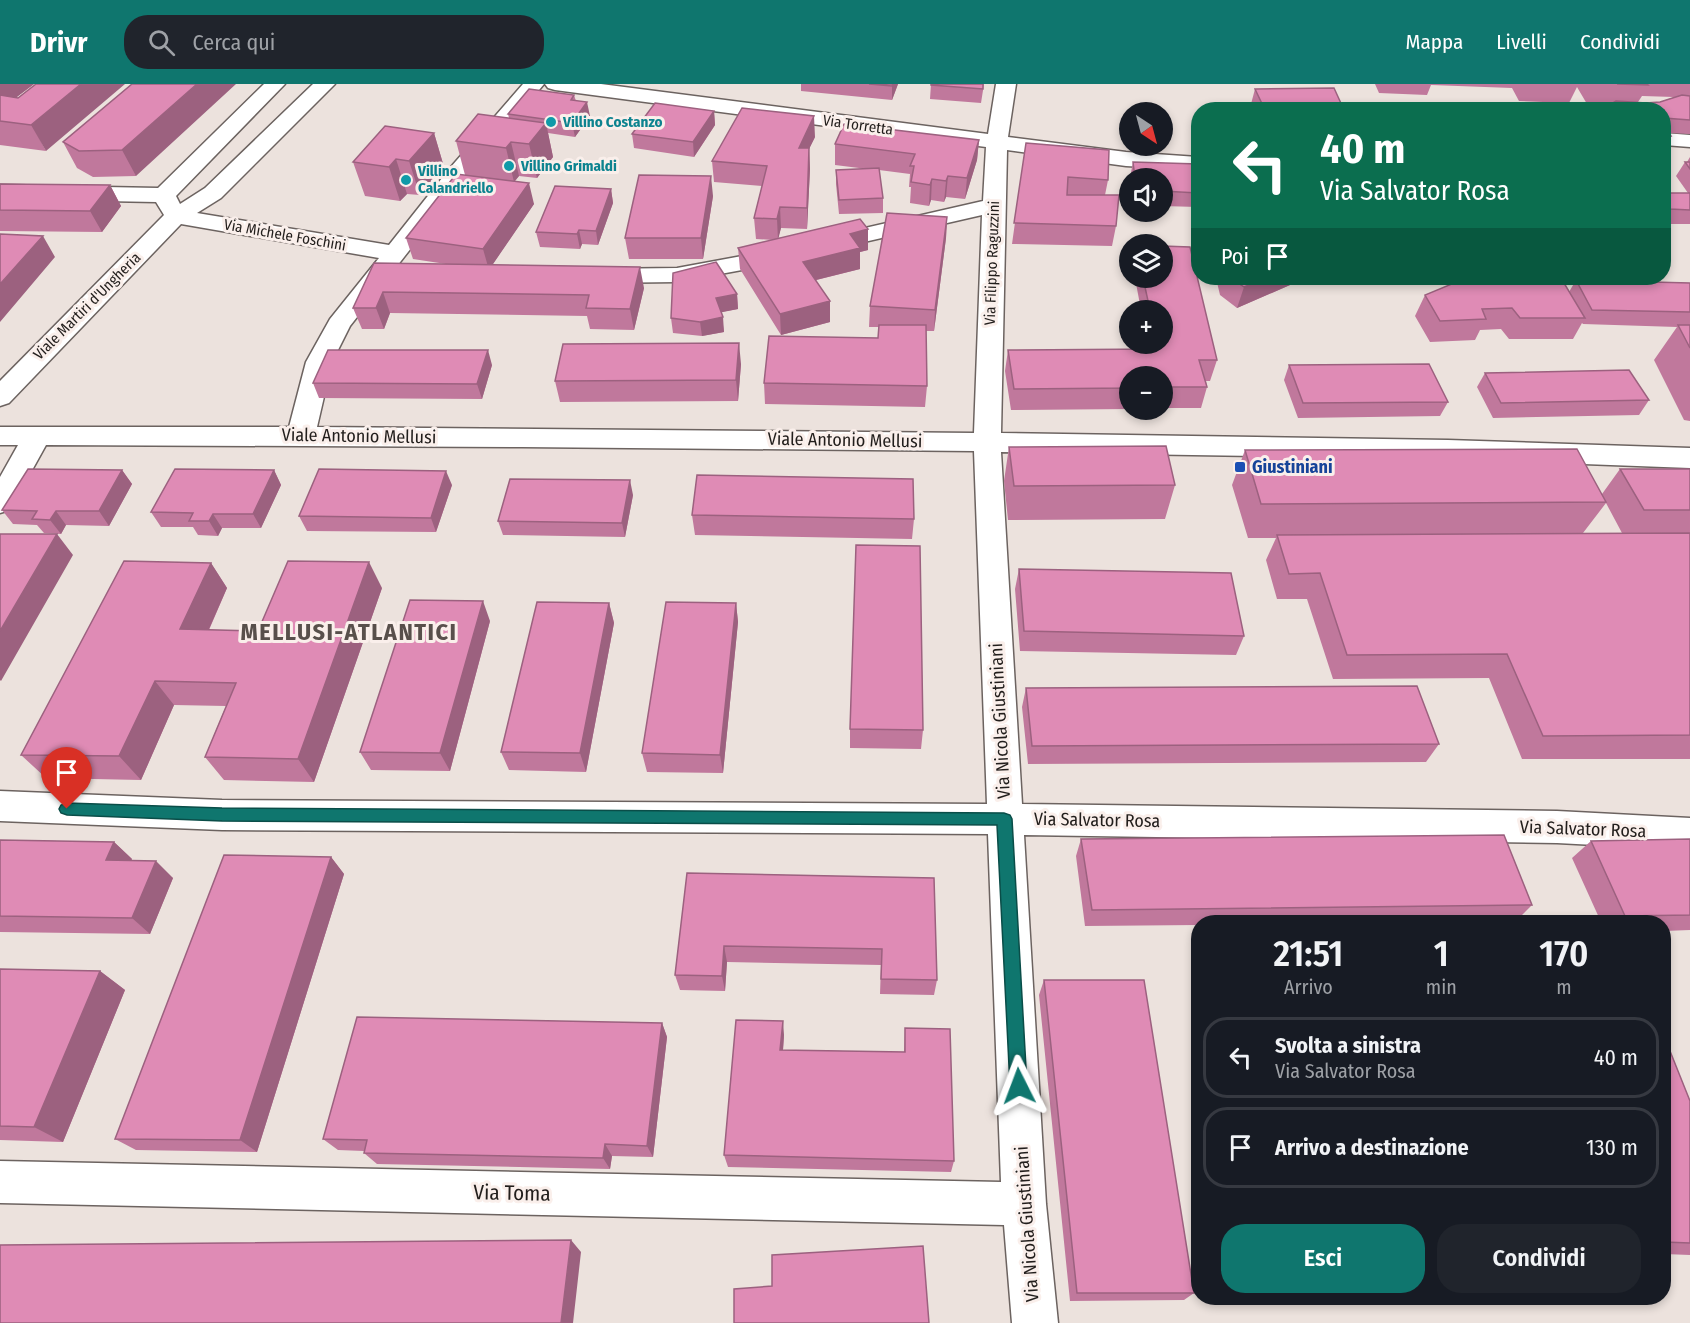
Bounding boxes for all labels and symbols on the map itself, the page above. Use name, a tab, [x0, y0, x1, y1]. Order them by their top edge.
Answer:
north arrow	[1119, 102, 1173, 156]
street label: Via Torretta	[822, 111, 894, 139]
place label: Villino Costanzo	[562, 113, 663, 131]
marker: Villino Costanzo	[544, 115, 558, 129]
place label: Villino Grimaldi	[520, 157, 617, 175]
marker: Villino Grimaldi	[502, 159, 516, 173]
place label: Villino Calandriello	[417, 162, 494, 197]
marker: Villino Calandriello	[399, 173, 413, 187]
street label: Via Filippo Raguzzini	[981, 200, 1003, 326]
street label: Via Michele Foschini	[223, 215, 347, 255]
street label: Viale Martiri d'Ungheria	[30, 249, 144, 363]
street label: Viale Antonio Mellusi	[281, 424, 437, 448]
street label: Viale Antonio Mellusi	[767, 428, 923, 452]
place label: Giustiniani	[1252, 456, 1333, 478]
marker: Giustiniani	[1233, 460, 1247, 474]
district label: MELLUSI-ATLANTICI	[240, 618, 458, 646]
street label: Via Nicola Giustiniani	[985, 643, 1015, 799]
pin	[41, 747, 92, 809]
street label: Via Salvator Rosa	[1034, 808, 1161, 832]
street label: Via Salvator Rosa	[1519, 816, 1647, 842]
position arrow	[987, 1054, 1051, 1118]
street label: Via Nicola Giustiniani	[1011, 1145, 1043, 1303]
street label: Via Toma	[473, 1179, 551, 1207]

